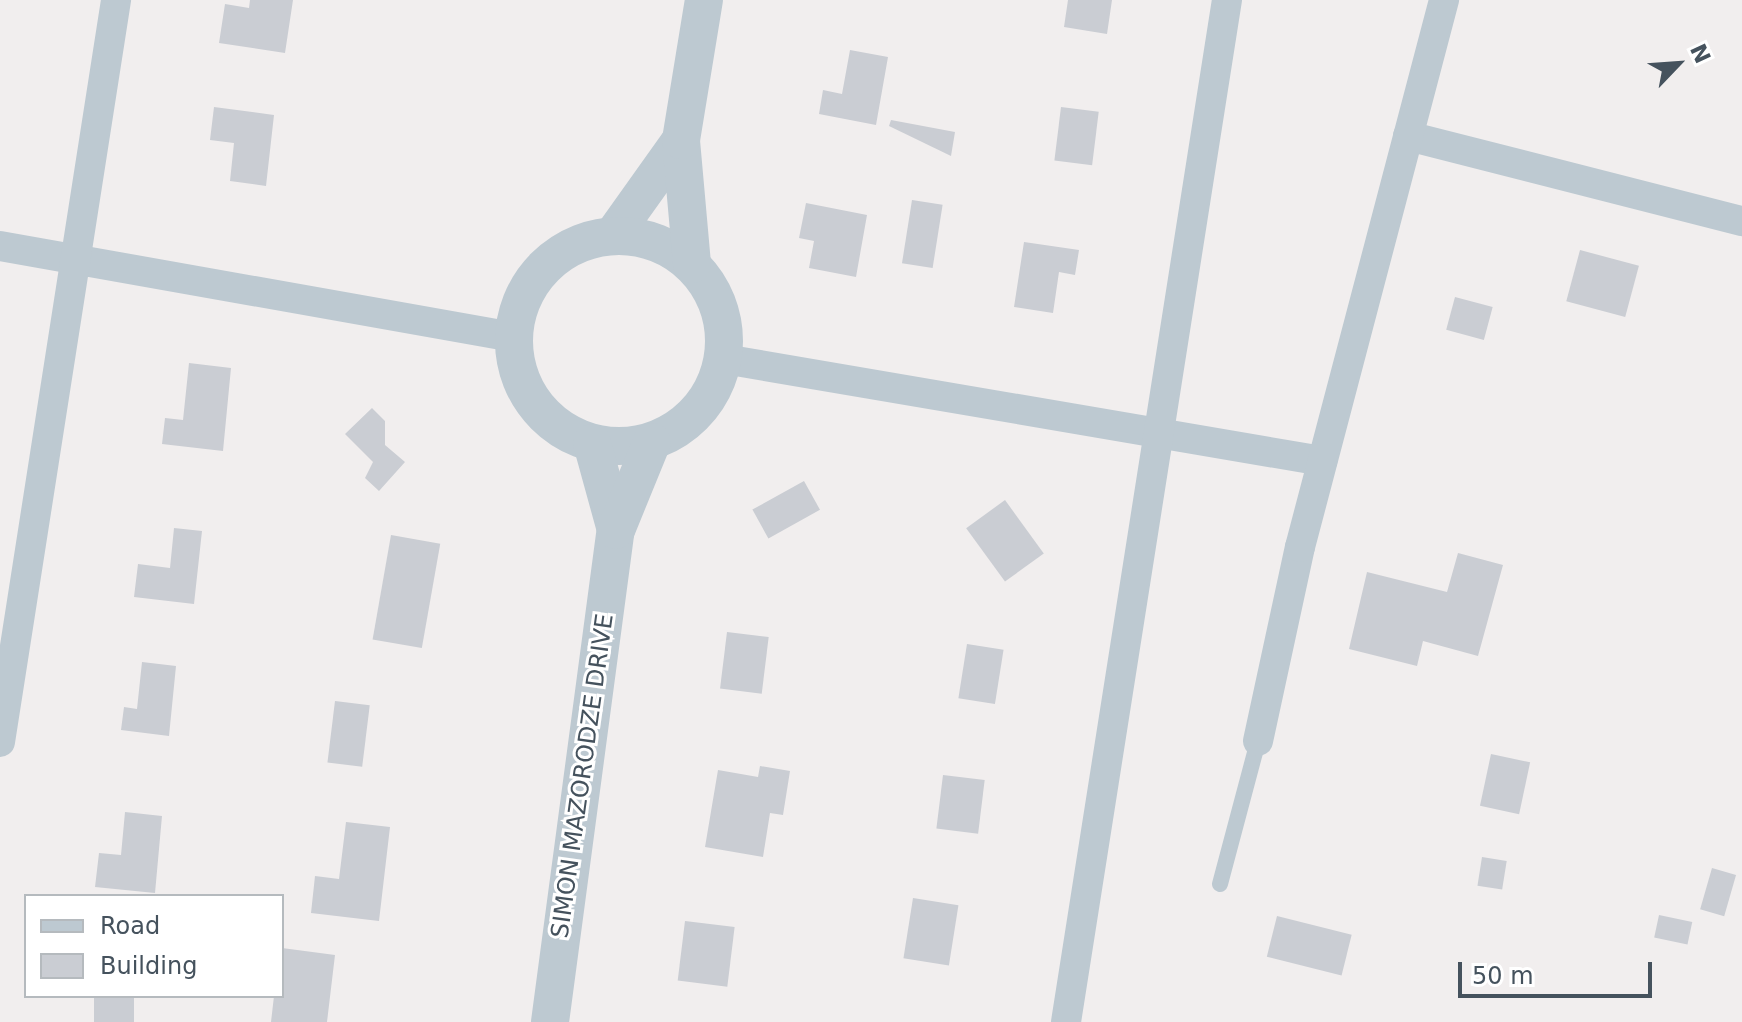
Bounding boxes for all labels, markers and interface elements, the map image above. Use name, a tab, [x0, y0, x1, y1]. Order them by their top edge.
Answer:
north arrow	[1638, 24, 1718, 104]
text: N	[1685, 40, 1715, 67]
street label: SIMON MAZORODZE DRIVE	[546, 612, 620, 940]
legend	[24, 894, 284, 998]
text: Road	[100, 912, 160, 940]
scale bar	[1462, 946, 1656, 996]
text: Building	[100, 952, 197, 980]
text: 50 m	[1472, 962, 1534, 990]

